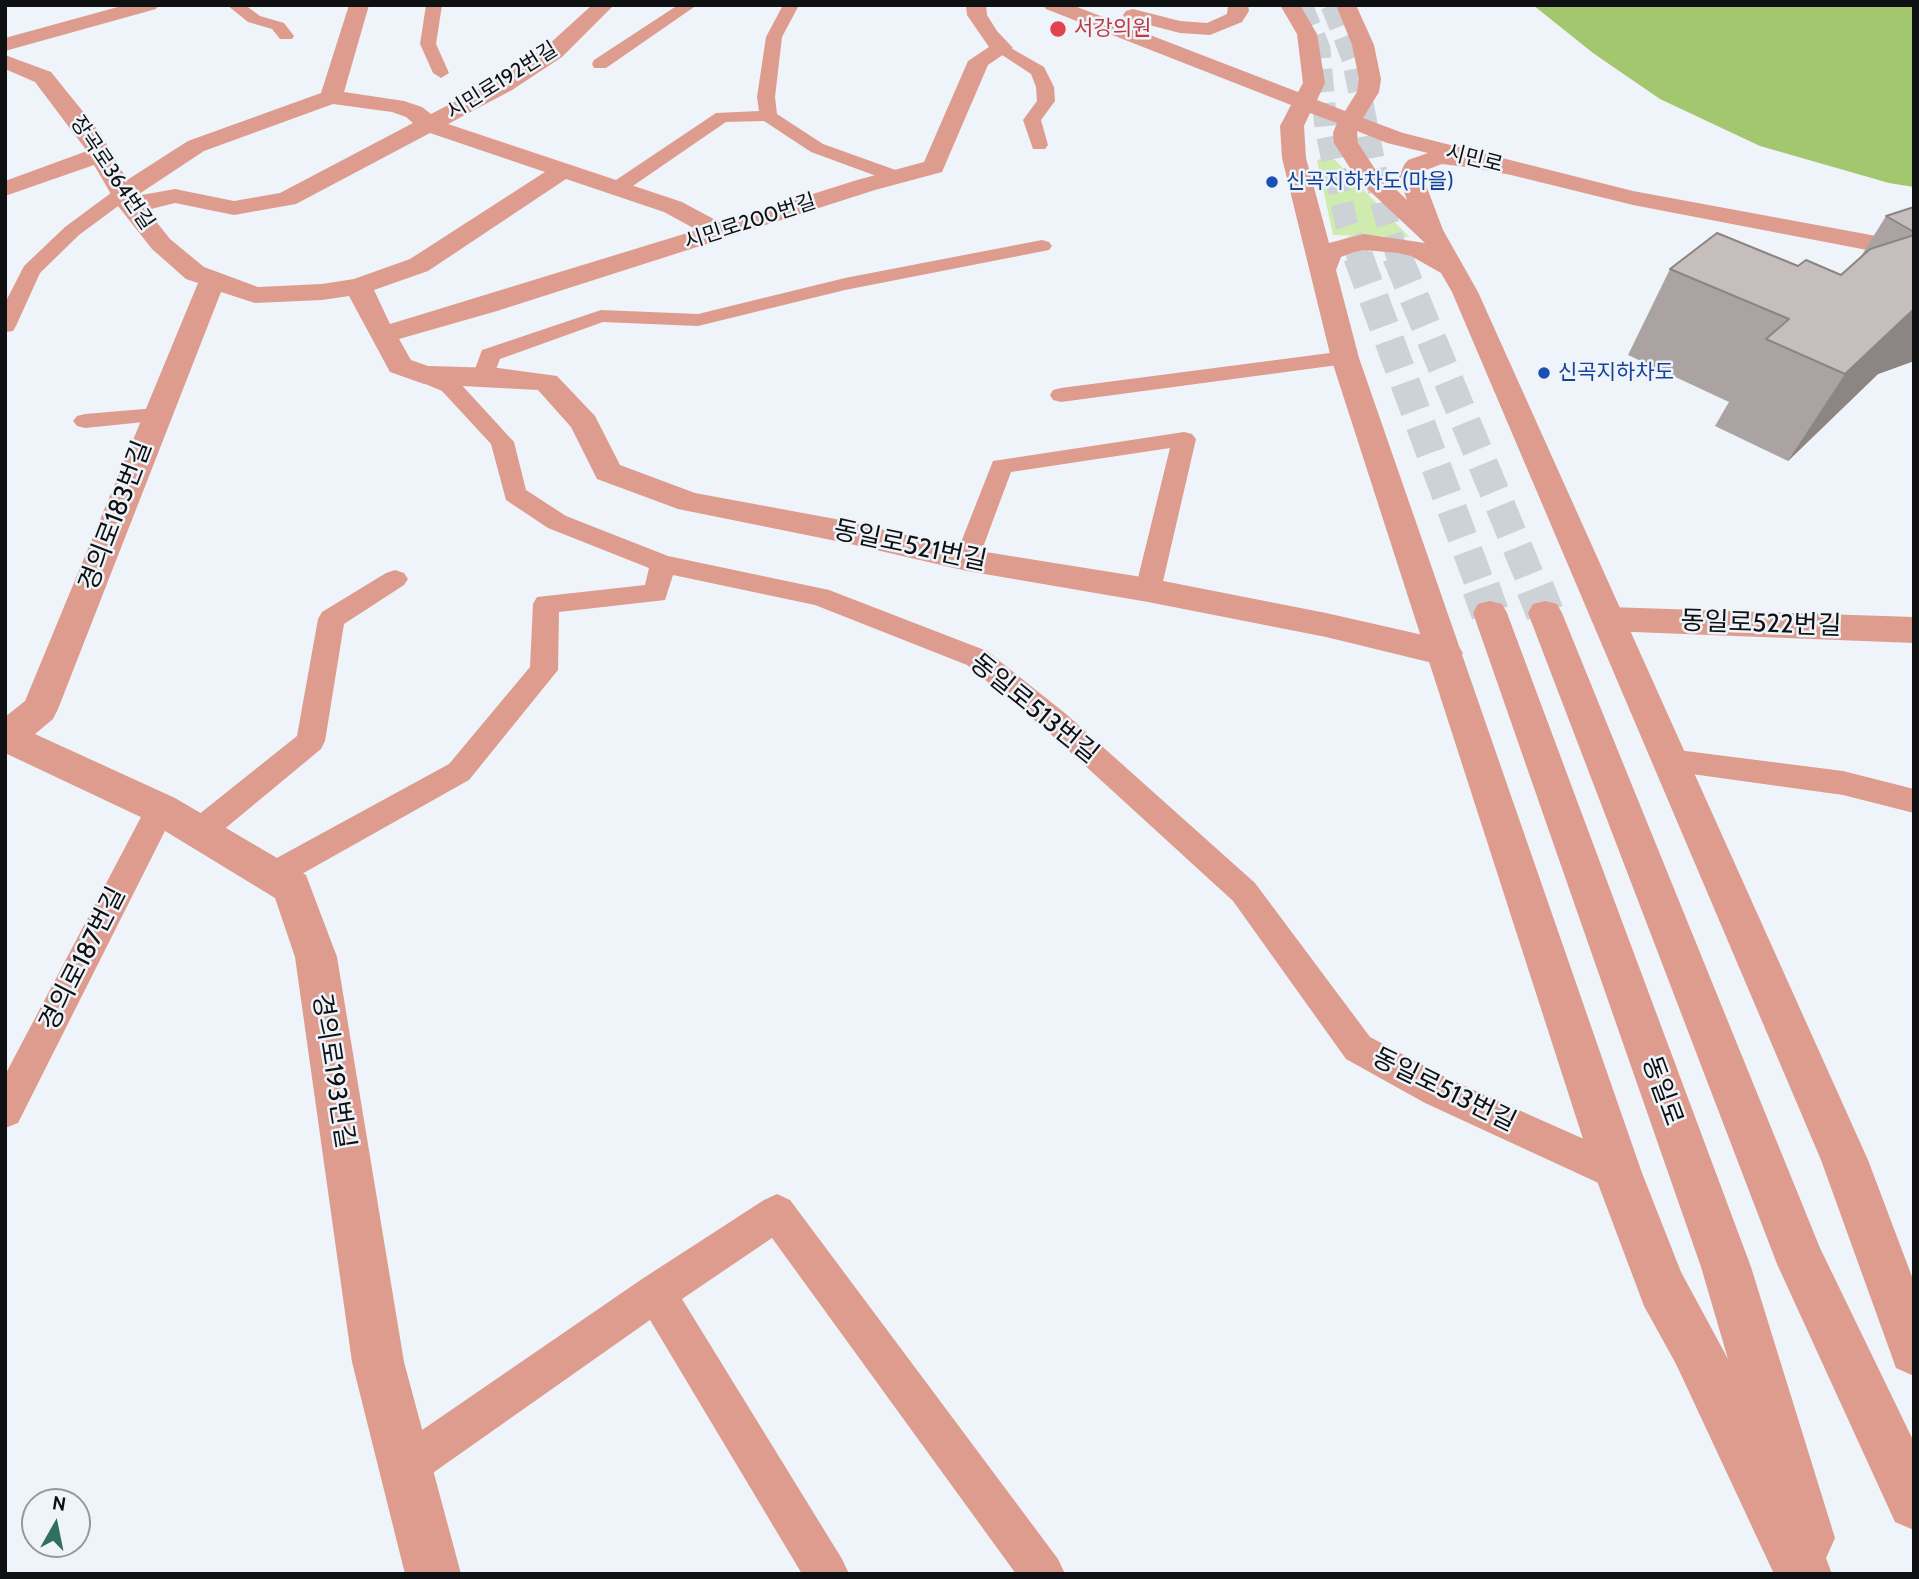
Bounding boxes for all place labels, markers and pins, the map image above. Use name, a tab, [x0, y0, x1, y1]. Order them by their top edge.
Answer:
place label: 서강의원	[1074, 16, 1151, 42]
marker: 서강의원	[1048, 19, 1068, 39]
place label: 신곡지하차도(마을)	[1286, 169, 1454, 195]
marker: 신곡지하차도(마을)	[1264, 174, 1280, 190]
place label: 신곡지하차도	[1558, 360, 1674, 386]
marker: 신곡지하차도	[1536, 365, 1552, 381]

